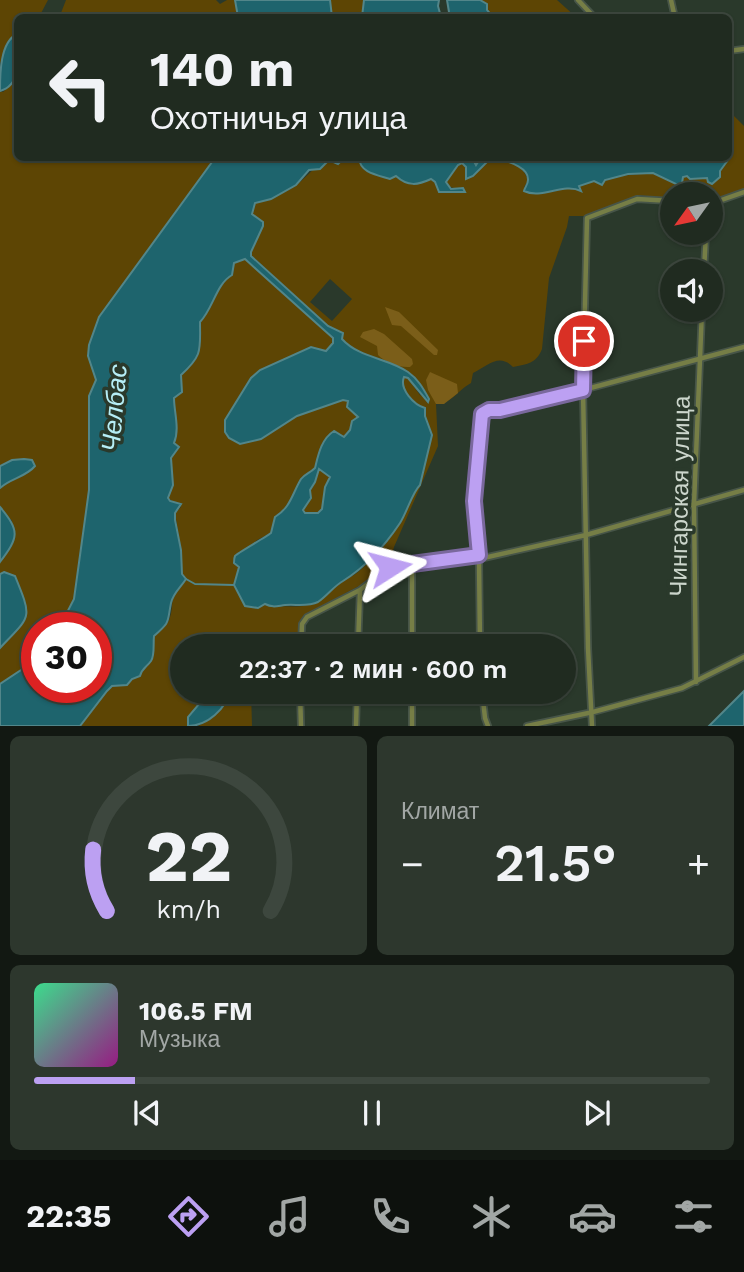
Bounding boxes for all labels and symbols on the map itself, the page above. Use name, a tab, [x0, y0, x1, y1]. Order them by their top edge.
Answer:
north arrow	[660, 182, 723, 245]
pin	[554, 311, 614, 371]
water label: Челбас	[95, 363, 133, 453]
street label: Чингарская улица	[664, 395, 696, 597]
position arrow	[353, 530, 427, 604]
speed limit sign: 30	[21, 612, 112, 703]

